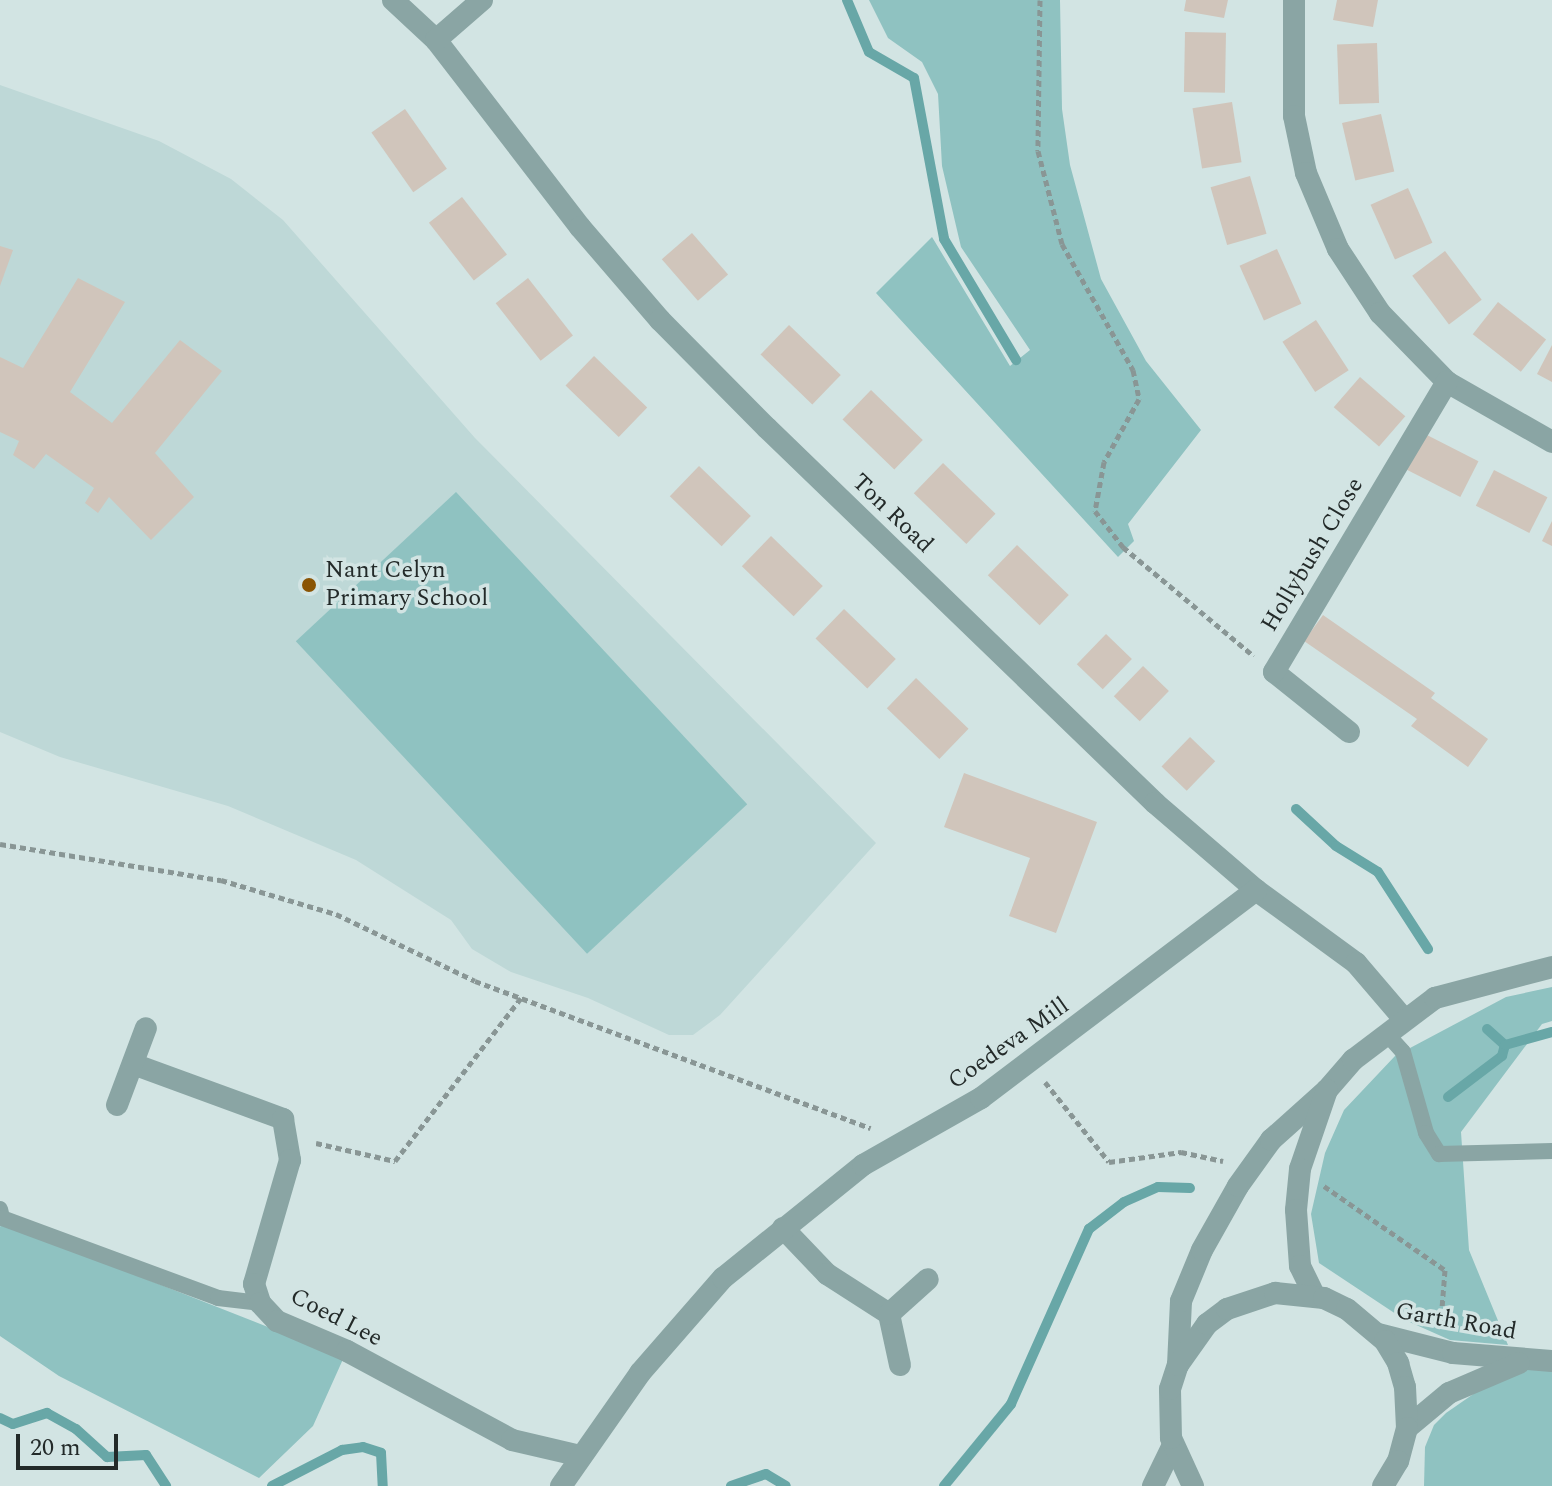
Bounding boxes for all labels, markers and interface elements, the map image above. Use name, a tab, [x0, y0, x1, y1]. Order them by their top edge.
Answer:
street label: Ton Road	[845, 468, 939, 560]
street label: Hollybush Close	[1256, 473, 1370, 637]
place label: Nant Celyn Primary School	[325, 557, 488, 613]
marker: Nant Celyn Primary School	[300, 576, 318, 594]
street label: Coedeva Mill	[943, 992, 1075, 1096]
street label: Coed Lee	[285, 1282, 387, 1354]
street label: Garth Road	[1393, 1297, 1519, 1347]
scale bar	[20, 1418, 122, 1468]
text: 20 m	[30, 1430, 81, 1466]

